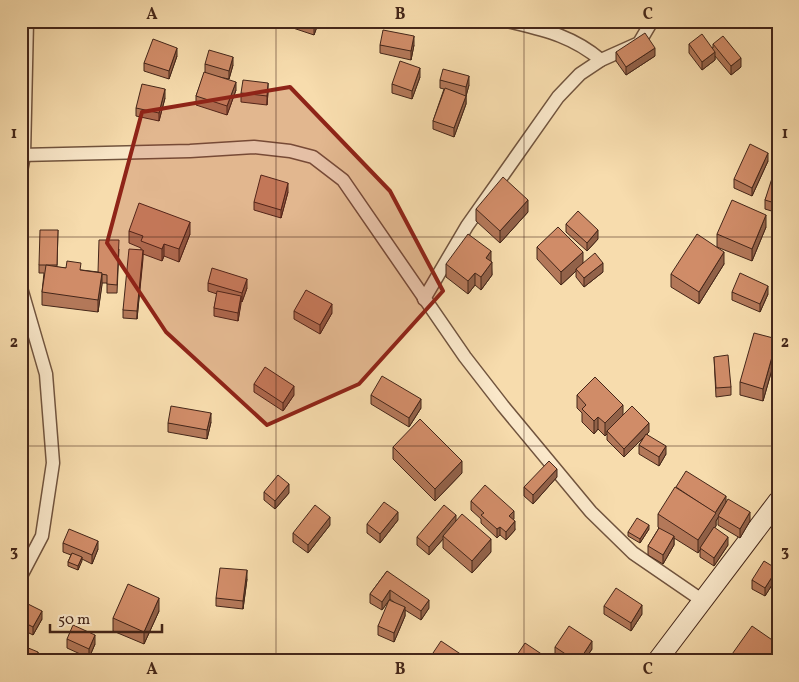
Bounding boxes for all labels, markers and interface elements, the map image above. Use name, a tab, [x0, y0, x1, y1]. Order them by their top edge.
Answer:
text: A	[146, 4, 158, 26]
text: B	[395, 4, 406, 26]
text: C	[643, 4, 653, 26]
text: 1	[11, 123, 17, 145]
text: 1	[782, 123, 788, 145]
text: 2	[10, 332, 18, 354]
text: 2	[781, 332, 789, 354]
text: 3	[10, 541, 18, 563]
text: 3	[781, 541, 789, 563]
scale bar	[50, 602, 162, 634]
text: 50 m	[58, 610, 90, 631]
text: A	[146, 659, 158, 681]
text: B	[395, 659, 406, 681]
text: C	[643, 659, 653, 681]

